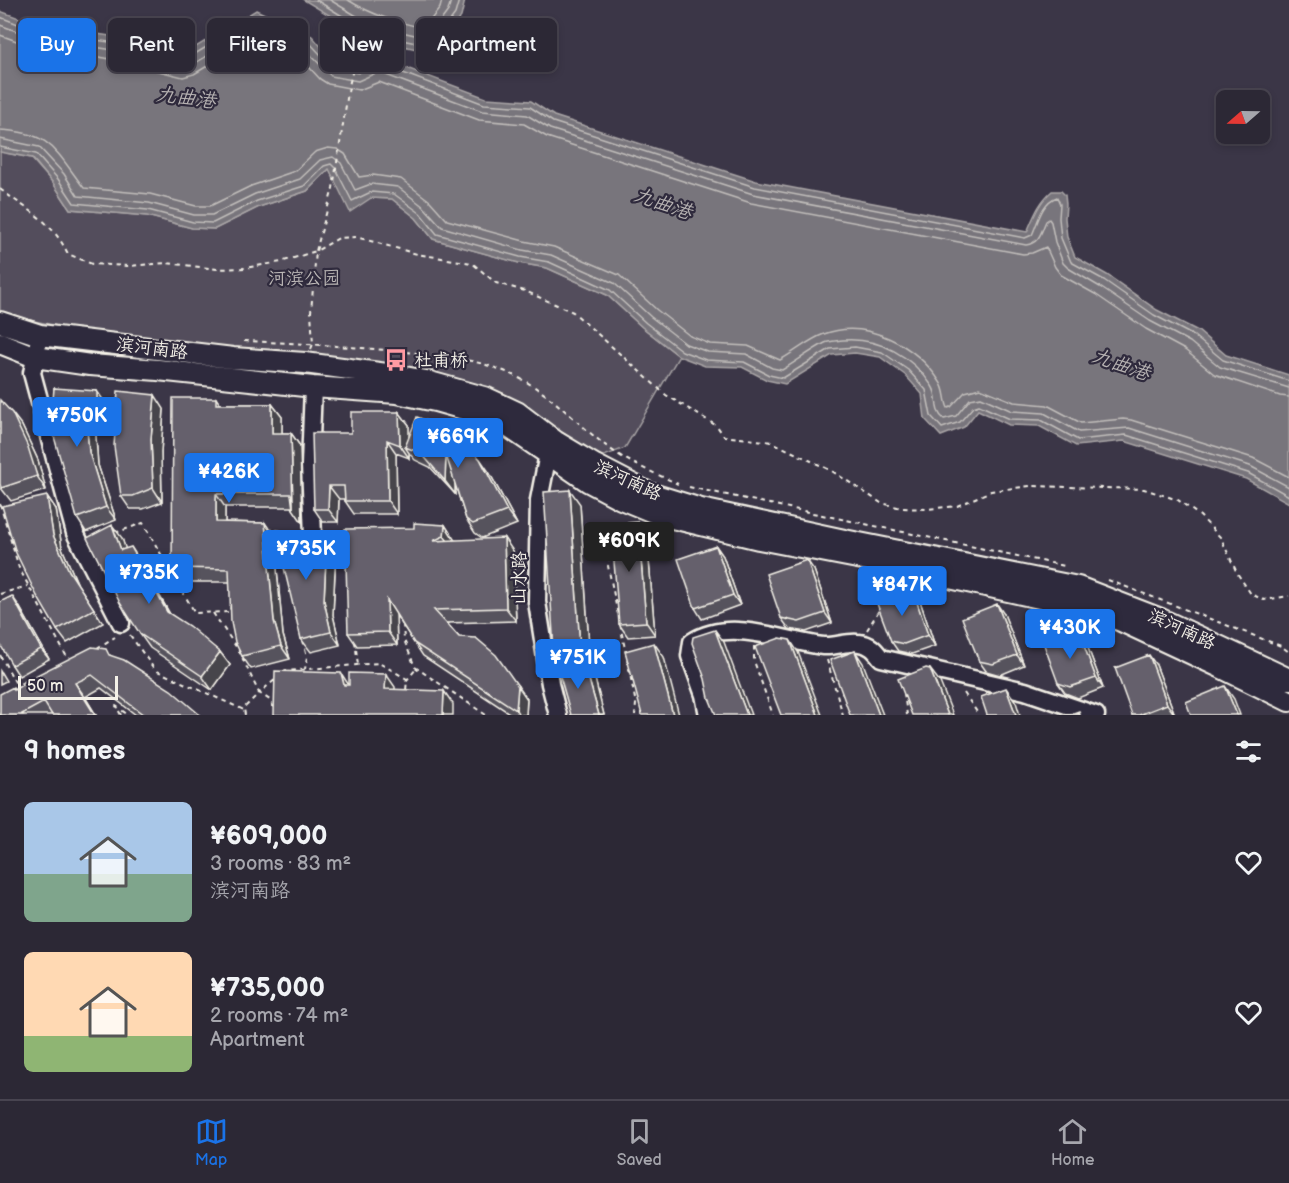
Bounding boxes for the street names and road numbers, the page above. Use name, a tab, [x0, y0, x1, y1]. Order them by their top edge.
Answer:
street label: 滨河南路	[115, 334, 189, 363]
street label: 滨河南路	[591, 456, 665, 505]
street label: 山水路	[509, 551, 530, 605]
street label: 滨河南路	[1145, 605, 1219, 654]

